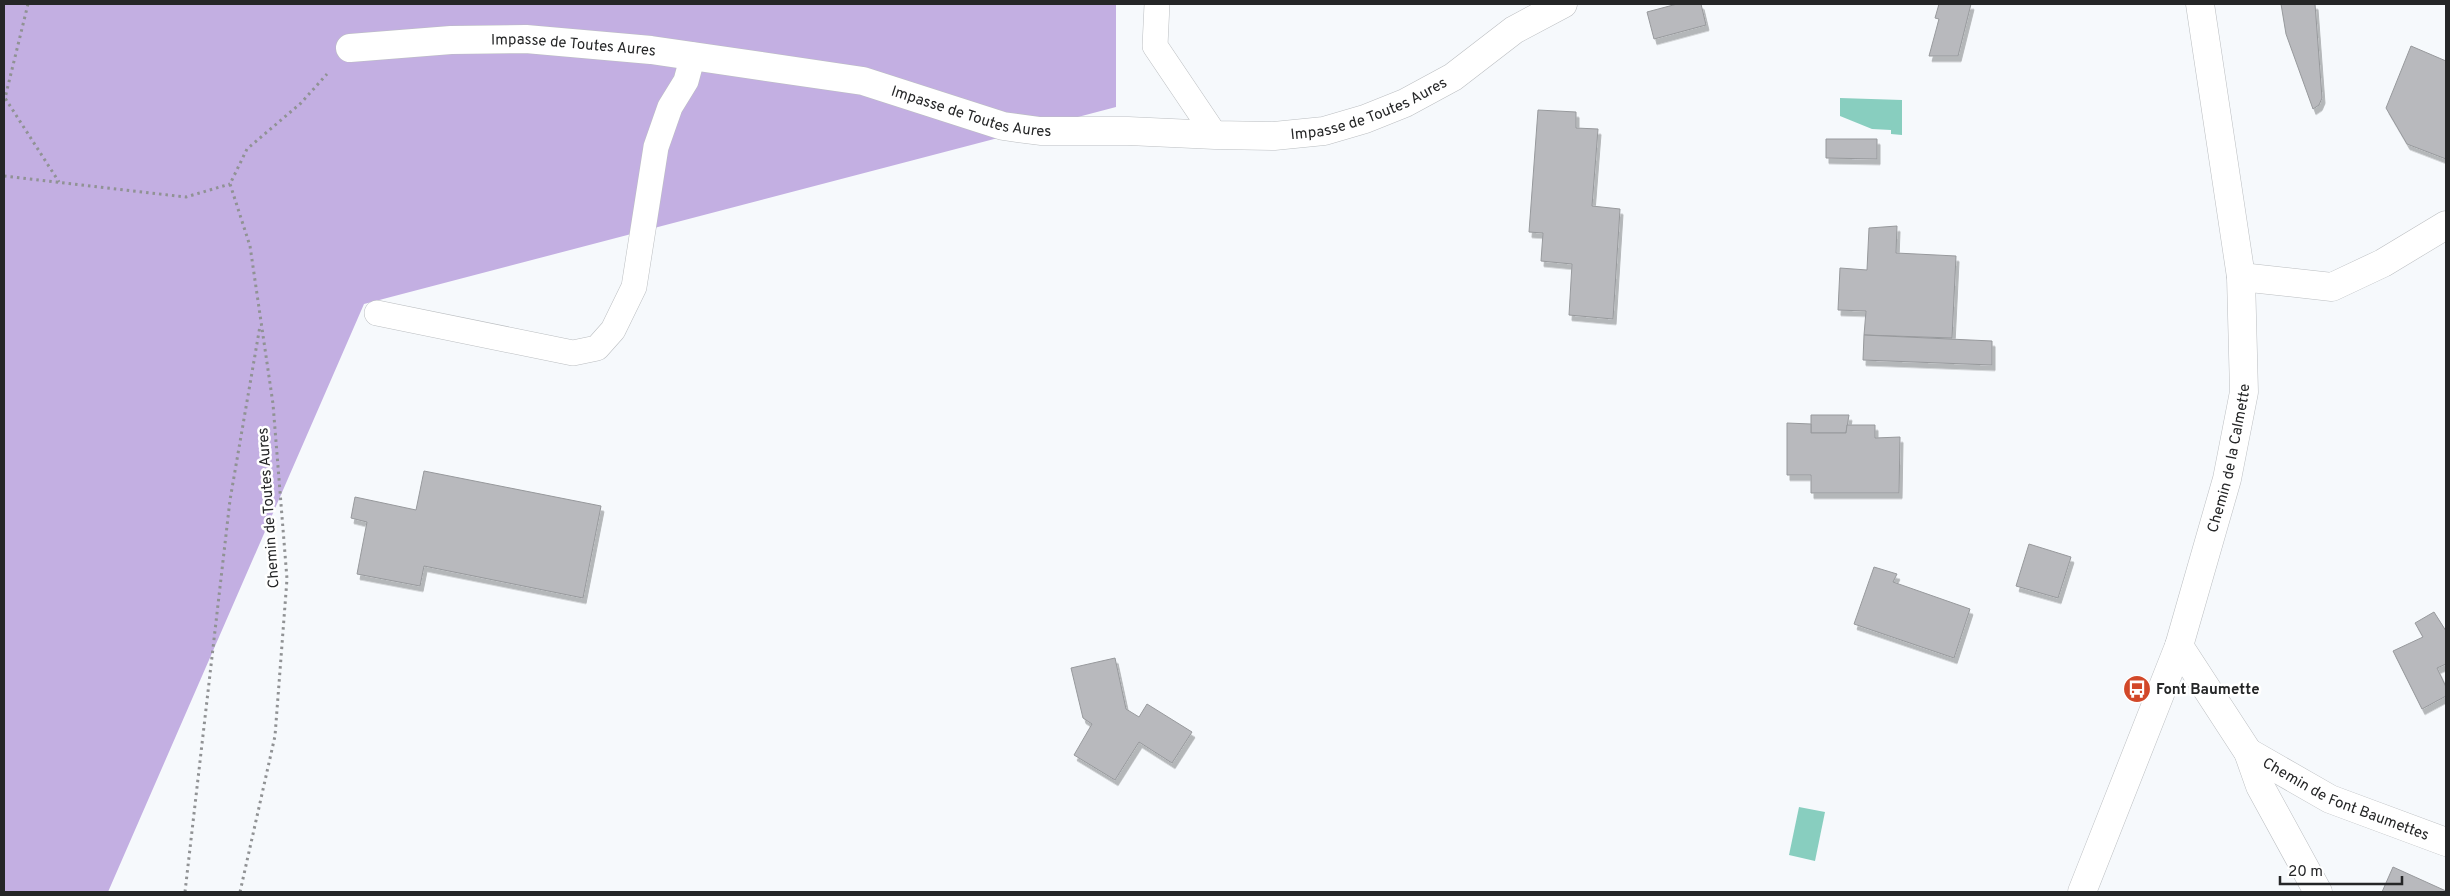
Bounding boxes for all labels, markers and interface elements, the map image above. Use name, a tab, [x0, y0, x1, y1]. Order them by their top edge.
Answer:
street label: Impasse de Toutes Aures	[491, 31, 657, 62]
street label: Impasse de Toutes Aures	[1290, 74, 1451, 145]
street label: Impasse de Toutes Aures	[888, 83, 1051, 142]
street label: Chemin de la Calmette	[2204, 384, 2255, 535]
street label: Chemin de Toutes Aures	[254, 427, 285, 589]
bus stop icon: Font Baumette	[2122, 674, 2152, 704]
place label: Font Baumette	[2156, 681, 2260, 700]
street label: Chemin de Font Baumettes	[2258, 754, 2431, 846]
scale bar	[2280, 854, 2402, 886]
text: 20 m	[2288, 863, 2323, 882]

